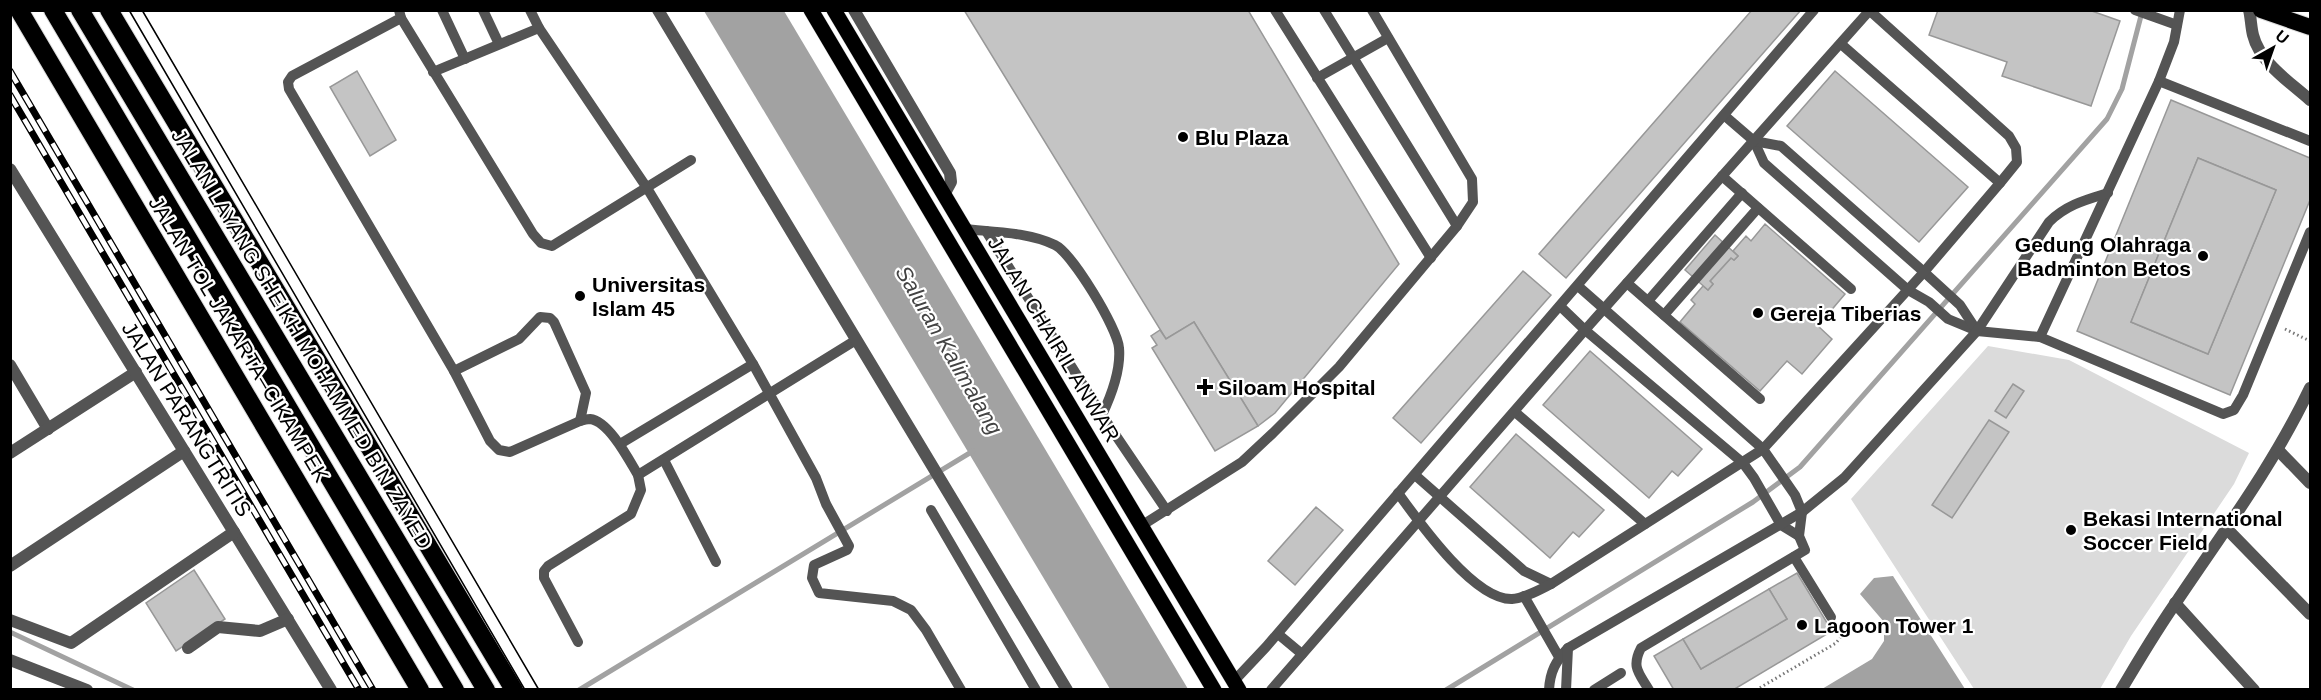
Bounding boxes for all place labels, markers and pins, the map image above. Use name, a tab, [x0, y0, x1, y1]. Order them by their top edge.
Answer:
place label: Blu Plaza	[1195, 126, 1289, 149]
marker: Blu Plaza	[1176, 130, 1190, 144]
place label: Gedung Olahraga Badminton Betos	[2015, 233, 2191, 280]
marker: Gedung Olahraga Badminton Betos	[2196, 249, 2210, 263]
place label: Universitas Islam 45	[592, 273, 705, 320]
marker: Universitas Islam 45	[573, 289, 587, 303]
place label: Gereja Tiberias	[1770, 302, 1921, 325]
marker: Gereja Tiberias	[1751, 306, 1765, 320]
place label: Siloam Hospital	[1218, 376, 1376, 399]
marker: Siloam Hospital	[1196, 378, 1214, 396]
place label: Bekasi International Soccer Field	[2083, 507, 2283, 554]
marker: Bekasi International Soccer Field	[2064, 523, 2078, 537]
place label: Lagoon Tower 1	[1814, 614, 1974, 637]
marker: Lagoon Tower 1	[1795, 618, 1809, 632]

